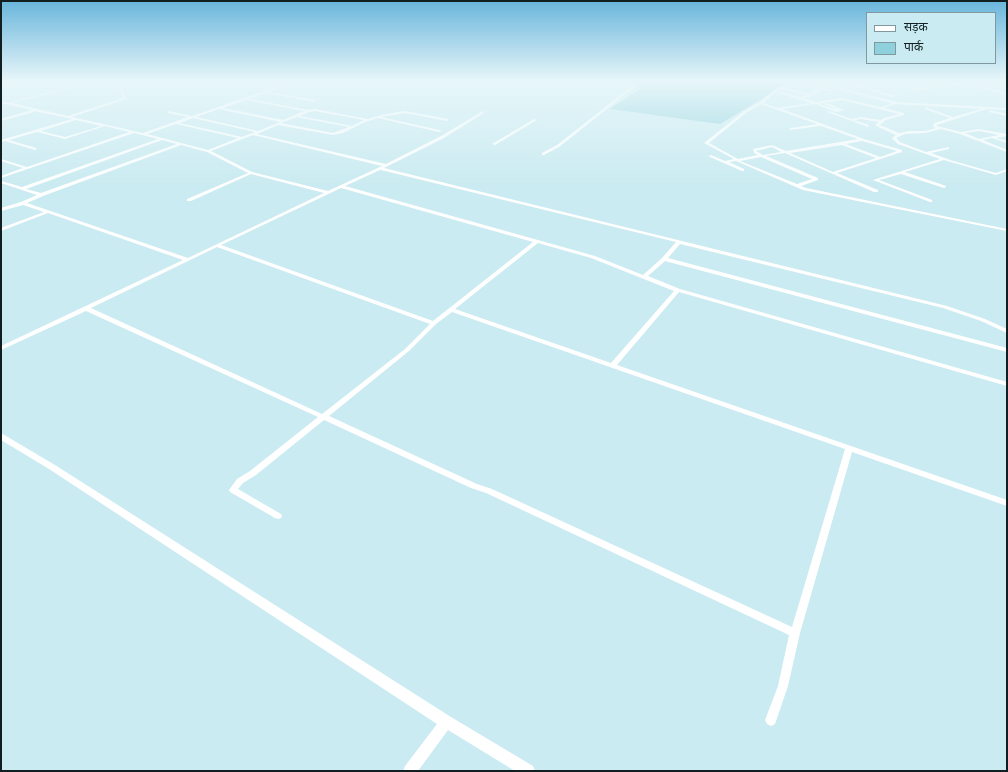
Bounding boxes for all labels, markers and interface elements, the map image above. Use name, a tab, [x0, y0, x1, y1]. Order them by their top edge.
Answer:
legend	[866, 12, 996, 64]
text: सड़क	[904, 20, 928, 34]
text: पार्क	[904, 40, 923, 54]

